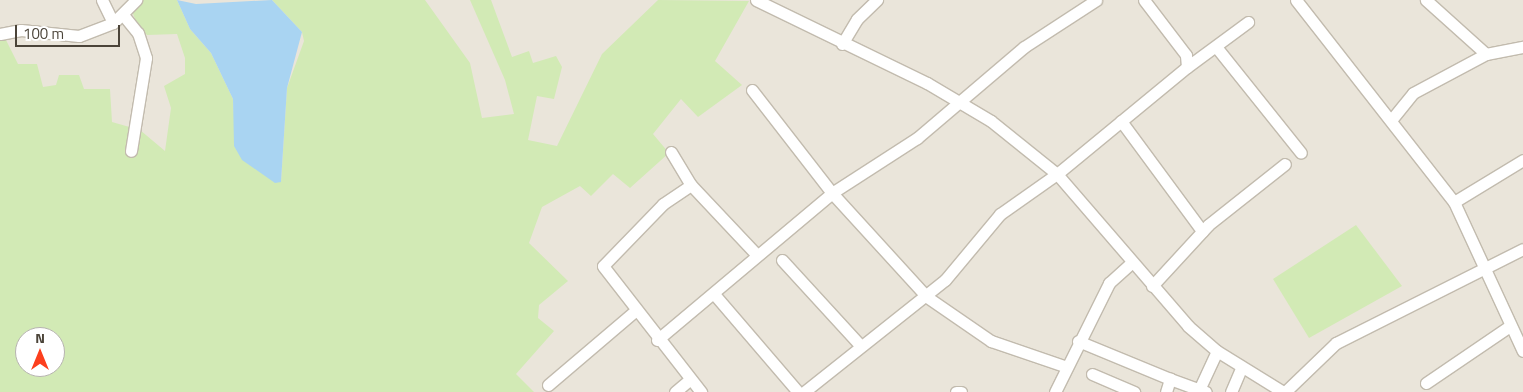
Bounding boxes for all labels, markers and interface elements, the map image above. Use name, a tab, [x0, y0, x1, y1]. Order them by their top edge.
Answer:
scale bar	[18, 15, 122, 47]
text: 100 m	[23, 22, 64, 45]
north arrow	[15, 327, 65, 377]
text: N	[35, 327, 45, 348]

